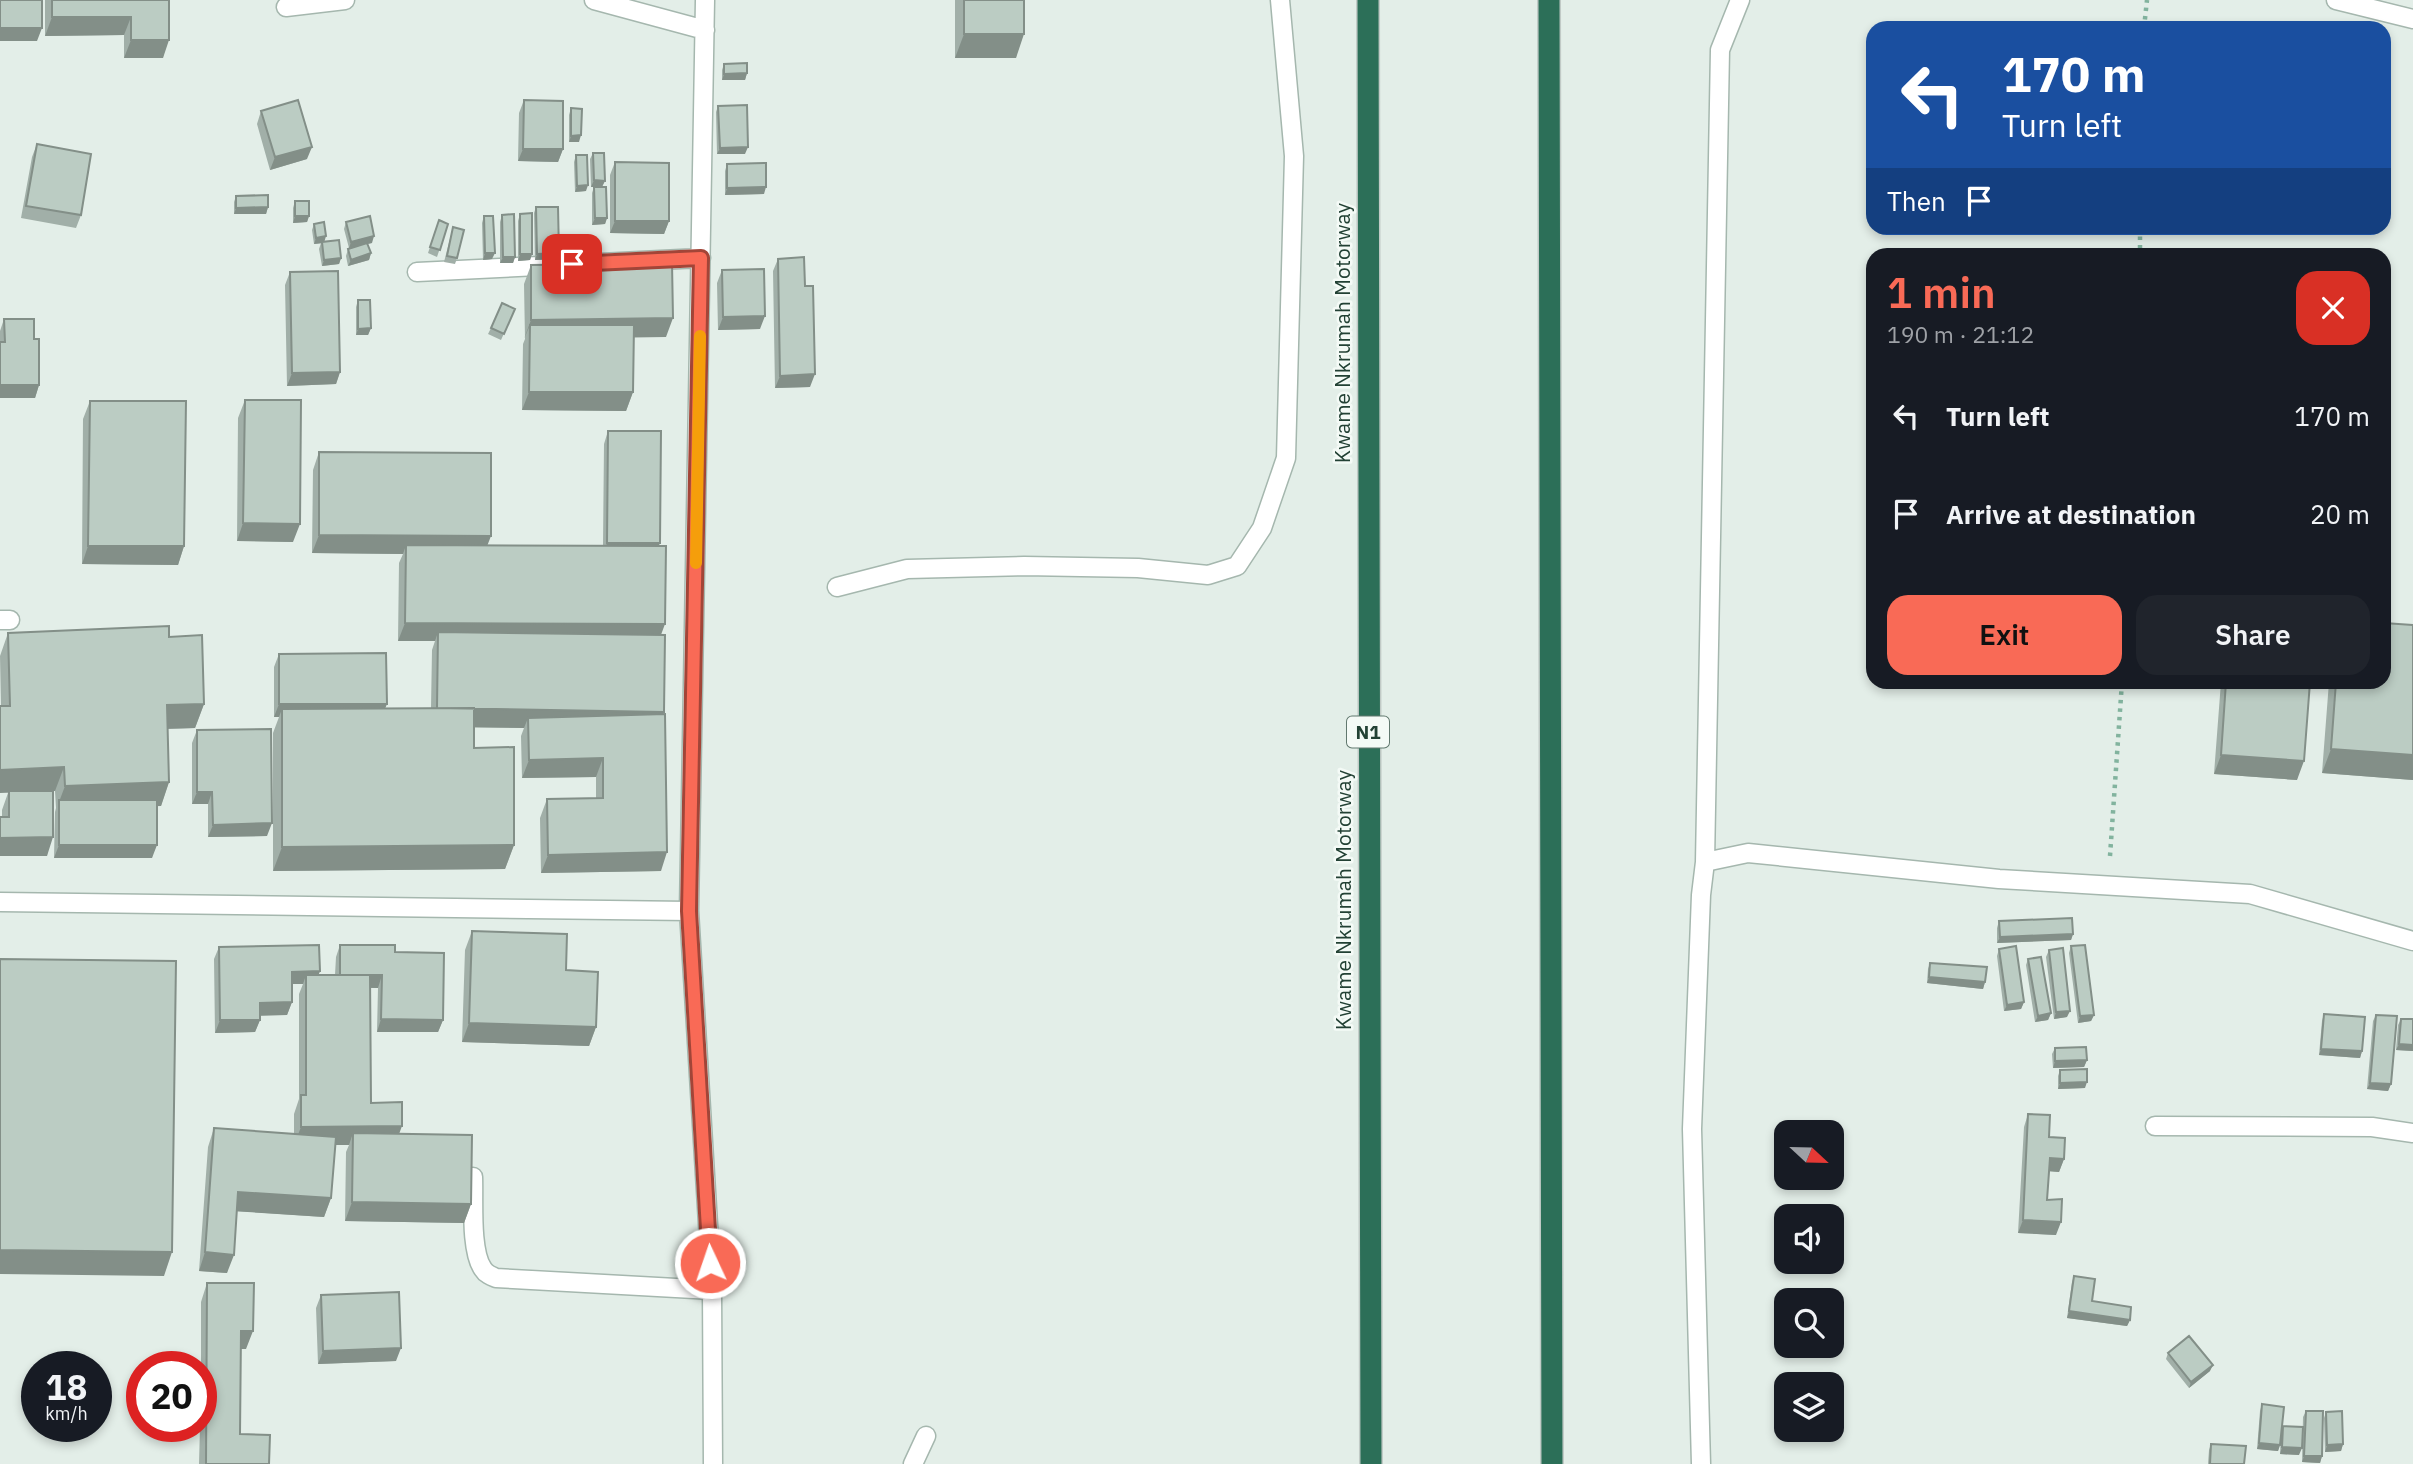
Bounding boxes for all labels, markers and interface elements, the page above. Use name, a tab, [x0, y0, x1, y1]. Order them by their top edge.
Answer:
text: 170 m	[2002, 42, 2146, 105]
icon: left	[1887, 49, 1978, 140]
text: Turn left	[2002, 104, 2122, 146]
icon: arrive	[1960, 182, 1998, 220]
text: Then	[1887, 184, 1946, 218]
street label: Kwame Nkrumah Motorway	[1328, 202, 1356, 463]
pin	[542, 234, 602, 294]
icon: arrive	[553, 245, 591, 283]
text: 1 min	[1887, 265, 1996, 320]
button: close	[2296, 271, 2370, 345]
text: 190 m · 21:12	[1887, 319, 2034, 349]
icon: left	[1887, 397, 1925, 435]
text: Turn left	[1946, 399, 2049, 433]
text: 170 m	[2294, 399, 2370, 433]
icon: arrive	[1887, 495, 1925, 533]
text: Arrive at destination	[1946, 497, 2196, 531]
text: 20 m	[2310, 497, 2370, 531]
button: Exit	[1887, 595, 2122, 675]
button: Share	[2136, 595, 2370, 675]
road number: N1	[1347, 716, 1389, 748]
street label: Kwame Nkrumah Motorway	[1329, 769, 1357, 1030]
north arrow	[1774, 1120, 1844, 1190]
map controls	[1774, 1120, 1844, 1442]
button: sound	[1774, 1204, 1844, 1274]
position arrow	[673, 1226, 747, 1300]
button: search	[1774, 1288, 1844, 1358]
speed limit sign: 20	[126, 1351, 217, 1442]
text: 18	[45, 1364, 88, 1410]
button: layers	[1774, 1372, 1844, 1442]
text: km/h	[45, 1402, 88, 1425]

